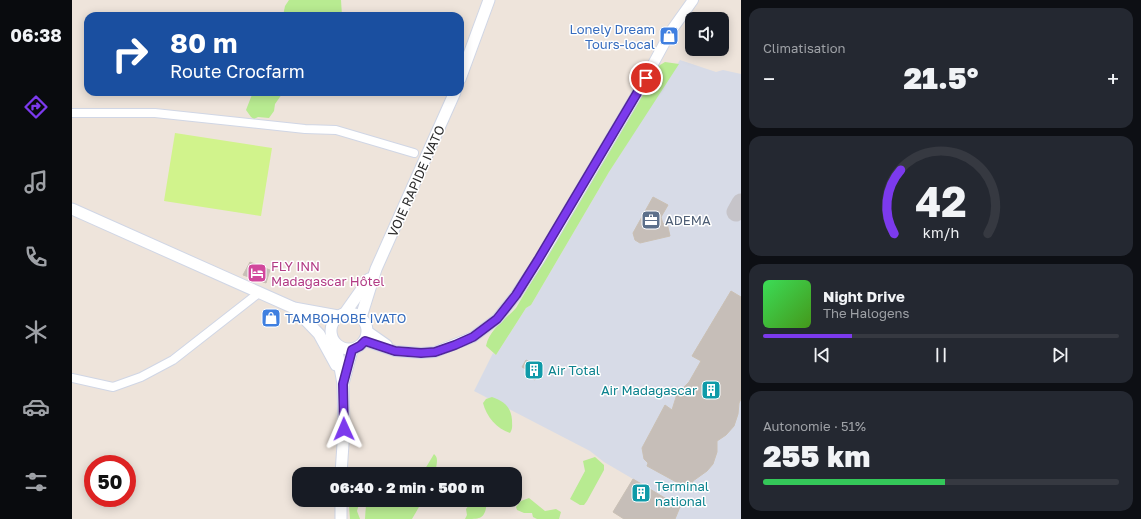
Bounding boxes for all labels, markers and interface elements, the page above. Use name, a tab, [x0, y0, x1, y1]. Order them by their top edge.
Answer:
map controls	[685, 12, 729, 56]
button: sound	[685, 12, 729, 56]
place label: Lonely Dream Tours-local	[570, 21, 655, 52]
text: 06:38	[10, 24, 62, 46]
shop icon: Lonely Dream Tours-local	[658, 25, 680, 47]
text: 80 m	[170, 26, 238, 59]
icon: right	[104, 28, 156, 80]
text: Climatisation	[763, 40, 845, 56]
text: Route Crocfarm	[170, 60, 305, 82]
text: 21.5°	[904, 60, 978, 96]
pin	[629, 61, 663, 95]
text: −	[763, 65, 775, 92]
text: +	[1107, 65, 1119, 92]
icon: arrive	[635, 67, 657, 89]
icon: directions	[22, 93, 50, 121]
street label: VOIE RAPIDE IVATO	[384, 123, 448, 239]
icon: music	[22, 168, 50, 196]
text: 42	[915, 175, 967, 225]
office icon: ADEMA	[640, 209, 662, 231]
place label: ADEMA	[665, 212, 711, 228]
text: km/h	[923, 223, 959, 240]
icon: phone	[22, 243, 50, 271]
place label: FLY INN Madagascar Hôtel	[271, 258, 384, 289]
hotel icon: FLY INN Madagascar Hôtel	[246, 262, 268, 284]
text: Night Drive	[823, 287, 905, 305]
text: The Halogens	[823, 305, 909, 321]
shop icon: TAMBOHOBE IVATO	[260, 307, 282, 329]
place label: TAMBOHOBE IVATO	[285, 310, 406, 326]
icon: climate	[22, 318, 50, 346]
icon: previous	[811, 344, 833, 366]
icon: pause	[930, 344, 952, 366]
icon: next	[1049, 344, 1071, 366]
building icon: Air Total	[523, 359, 545, 381]
place label: Air Total	[548, 362, 600, 378]
building icon: Air Madagascar	[700, 379, 722, 401]
place label: Air Madagascar	[601, 382, 697, 398]
icon: car	[22, 393, 50, 421]
position arrow	[323, 408, 365, 450]
text: Autonomie · 51%	[763, 418, 866, 434]
text: 255 km	[763, 438, 870, 474]
speed limit sign: 50	[84, 455, 136, 507]
icon: filters	[22, 468, 50, 496]
text: 06:40 · 2 min · 500 m	[330, 478, 484, 496]
place label: Terminal national	[655, 478, 709, 509]
building icon: Terminal national	[630, 482, 652, 504]

